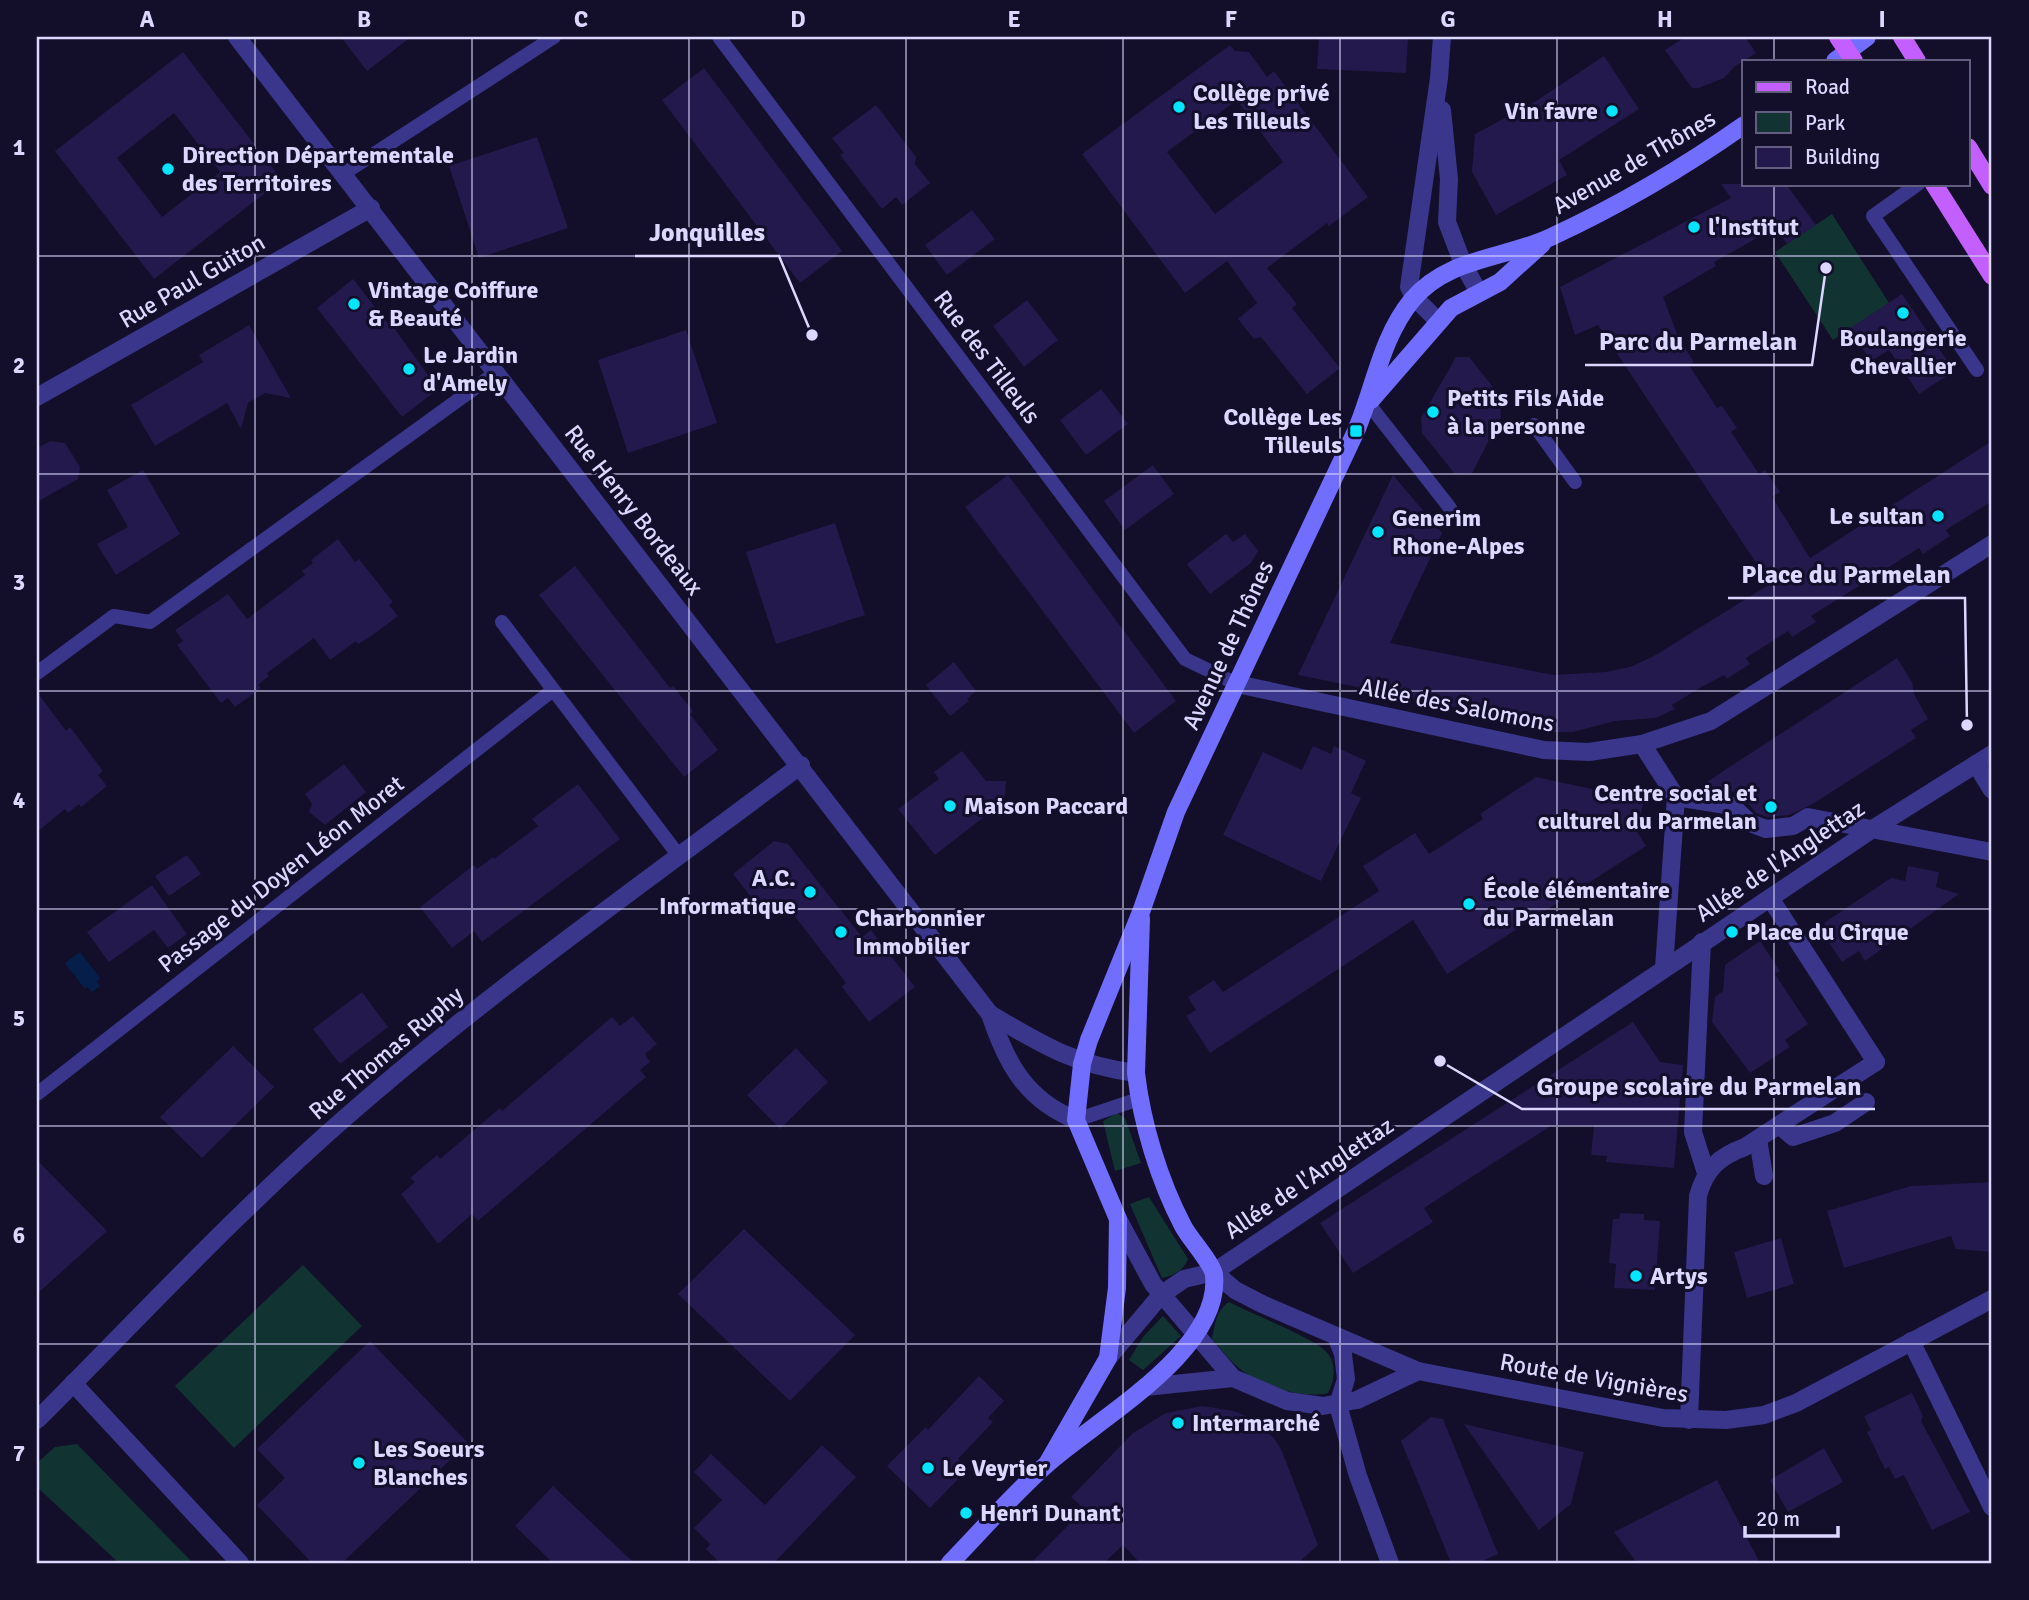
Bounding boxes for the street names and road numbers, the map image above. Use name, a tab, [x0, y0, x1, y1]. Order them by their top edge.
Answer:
street label: Avenue de Thônes	[1547, 103, 1721, 221]
street label: Rue Paul Guiton	[114, 227, 270, 335]
street label: Rue des Tilleuls	[927, 284, 1047, 430]
street label: Rue Henry Bordeaux	[558, 419, 710, 601]
street label: Avenue de Thônes	[1176, 556, 1280, 734]
street label: Allée des Salomons	[1357, 671, 1557, 739]
street label: Passage du Doyen Léon Moret	[152, 769, 410, 979]
street label: Allée de l'Anglettaz	[1690, 793, 1870, 929]
street label: Rue Thomas Ruphy	[303, 980, 469, 1126]
street label: Allée de l'Anglettaz	[1219, 1110, 1399, 1246]
street label: Route de Vignières	[1498, 1347, 1690, 1409]

